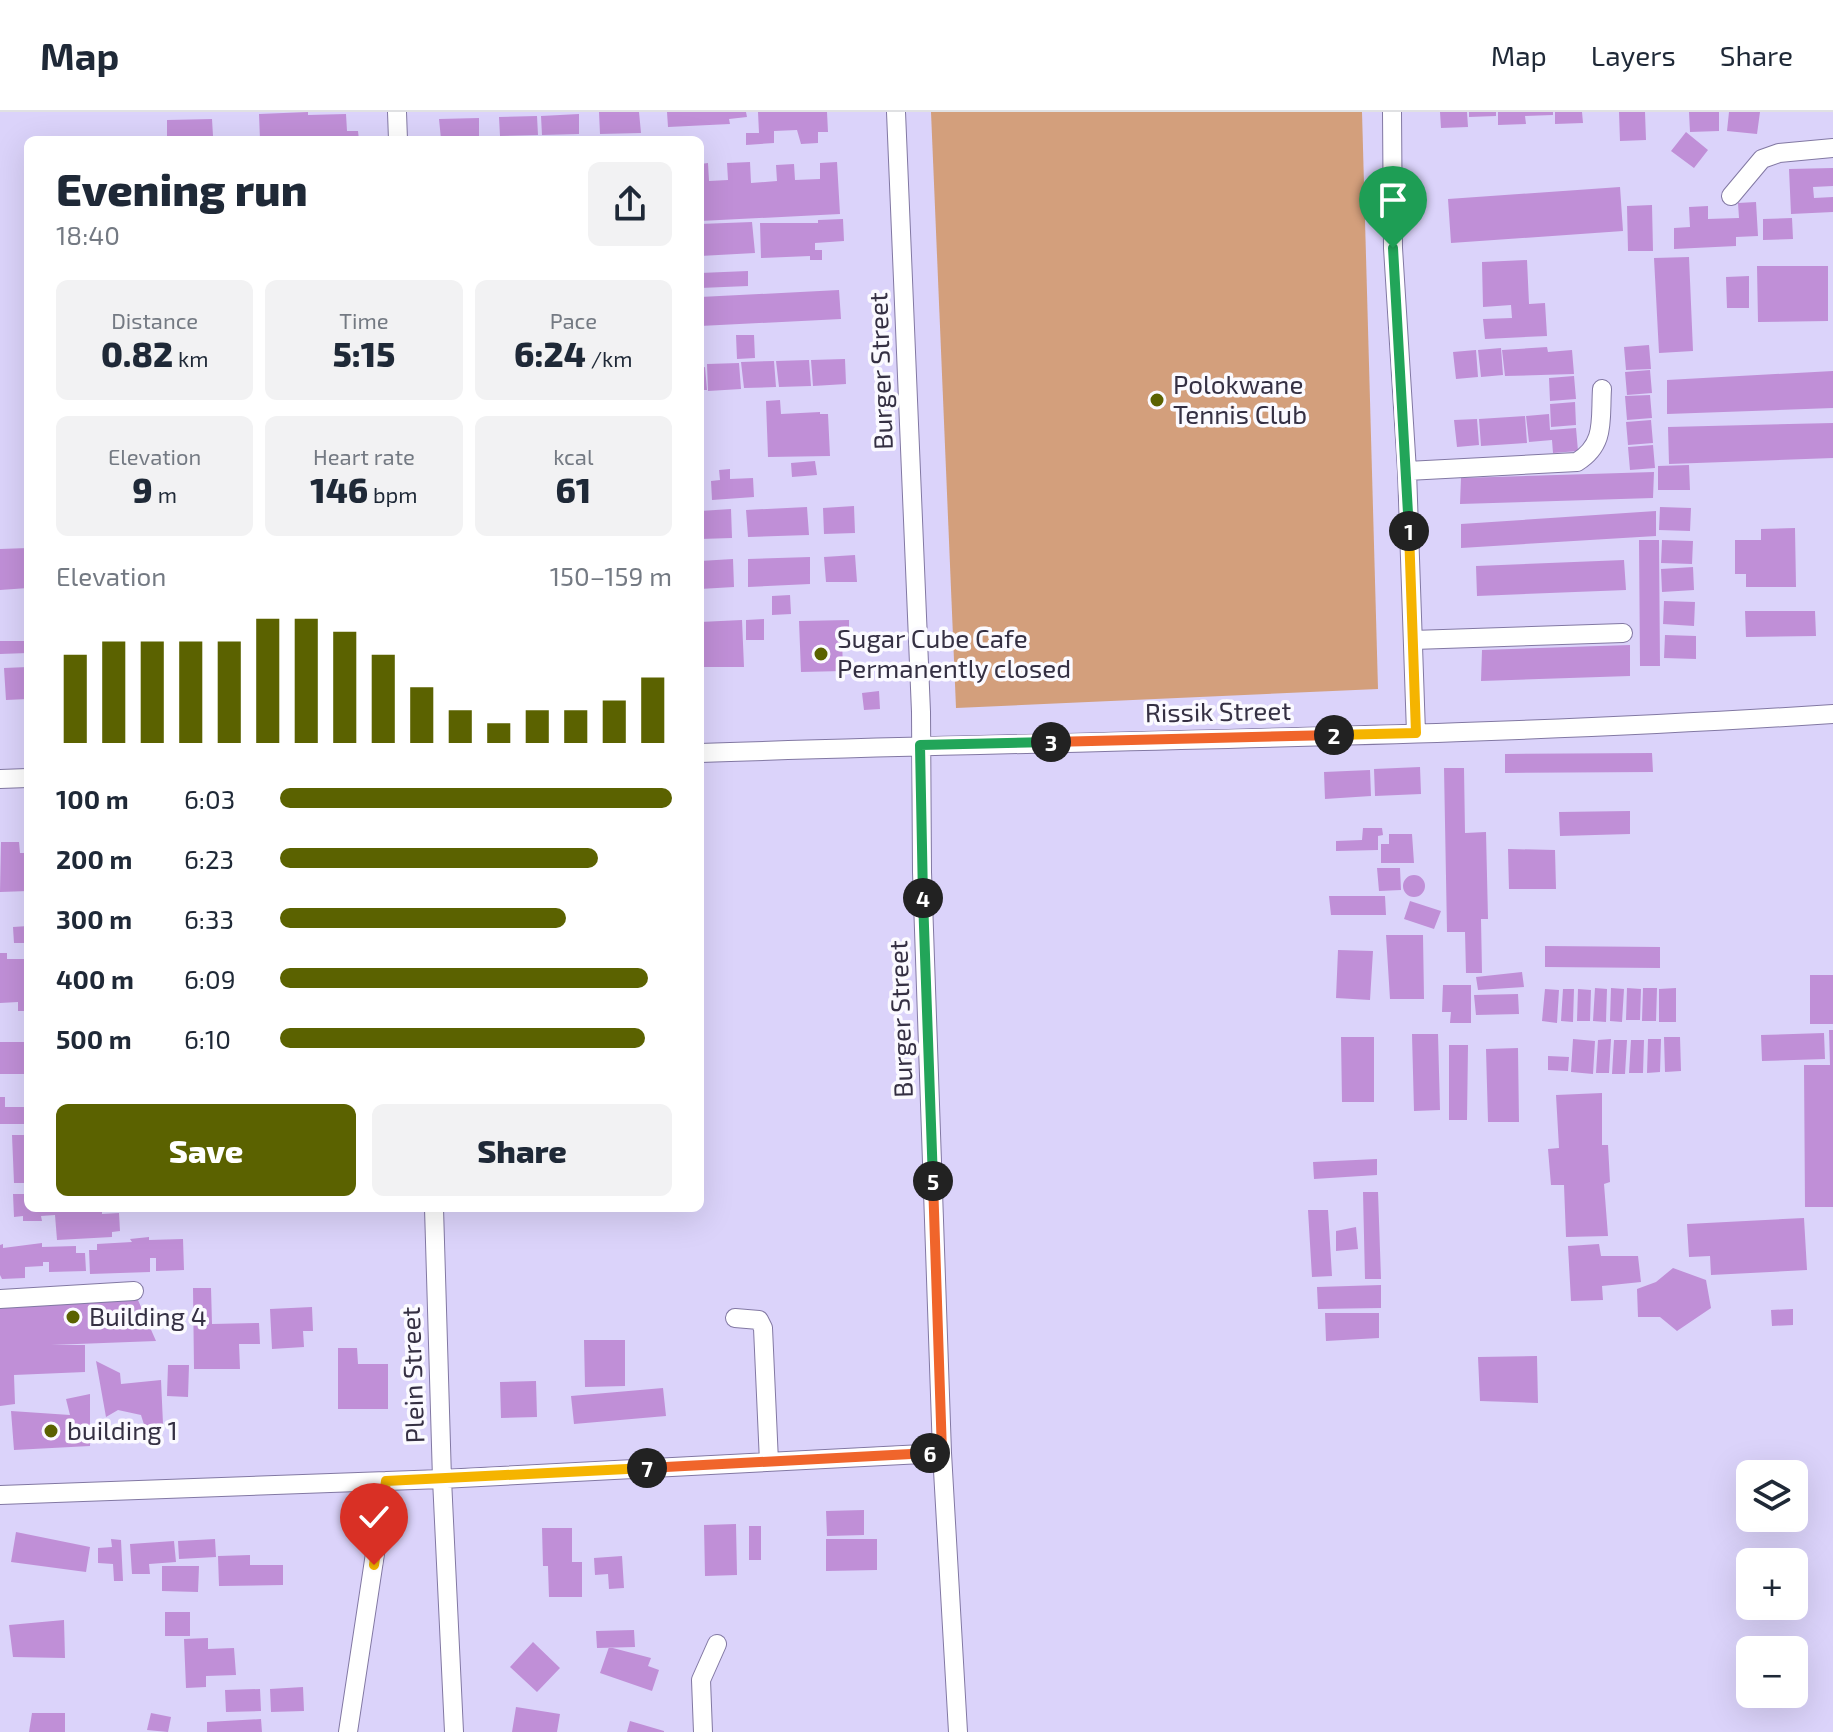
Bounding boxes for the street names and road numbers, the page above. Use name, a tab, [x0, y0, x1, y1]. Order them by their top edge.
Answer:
street label: Burger Street	[861, 292, 898, 450]
street label: Rissik Street	[1145, 694, 1292, 727]
street label: Burger Street	[881, 940, 918, 1098]
street label: Plein Street	[394, 1306, 429, 1444]

